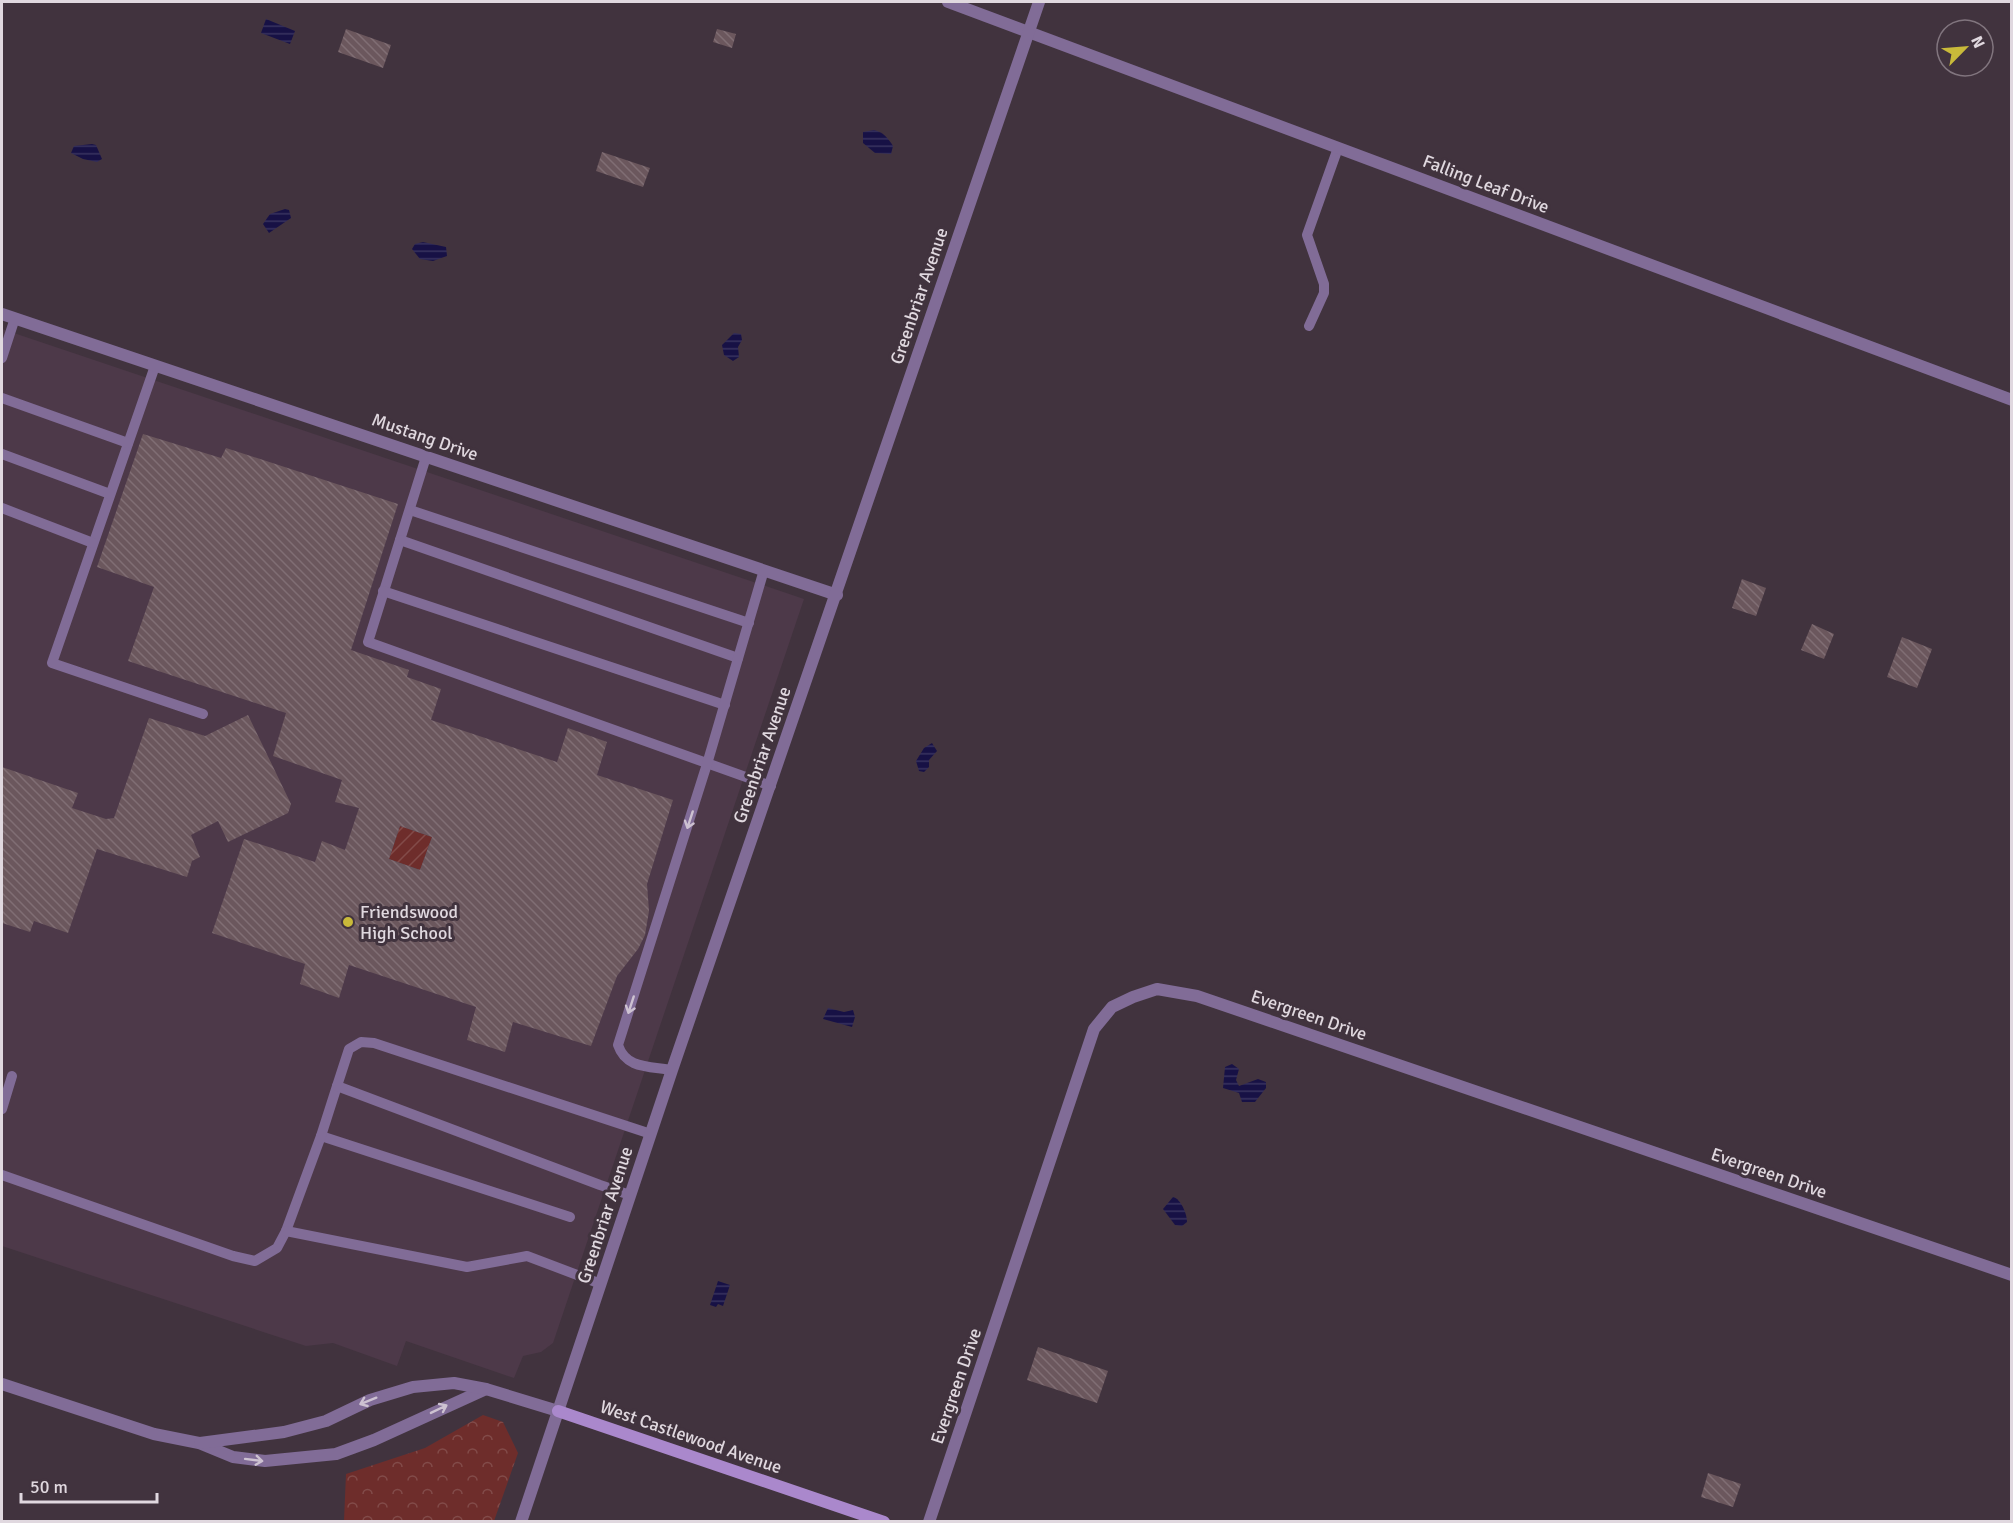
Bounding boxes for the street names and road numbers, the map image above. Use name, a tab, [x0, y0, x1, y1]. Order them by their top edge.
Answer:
street label: Falling Leaf Drive	[1420, 150, 1552, 218]
street label: Greenbriar Avenue	[885, 225, 953, 367]
street label: Mustang Drive	[369, 408, 481, 466]
street label: Greenbriar Avenue	[728, 684, 796, 826]
street label: Evergreen Drive	[1248, 985, 1370, 1045]
street label: Evergreen Drive	[1708, 1143, 1830, 1203]
street label: Greenbriar Avenue	[572, 1144, 638, 1286]
street label: Evergreen Drive	[926, 1325, 986, 1447]
street label: West Castlewood Avenue	[597, 1396, 785, 1478]

